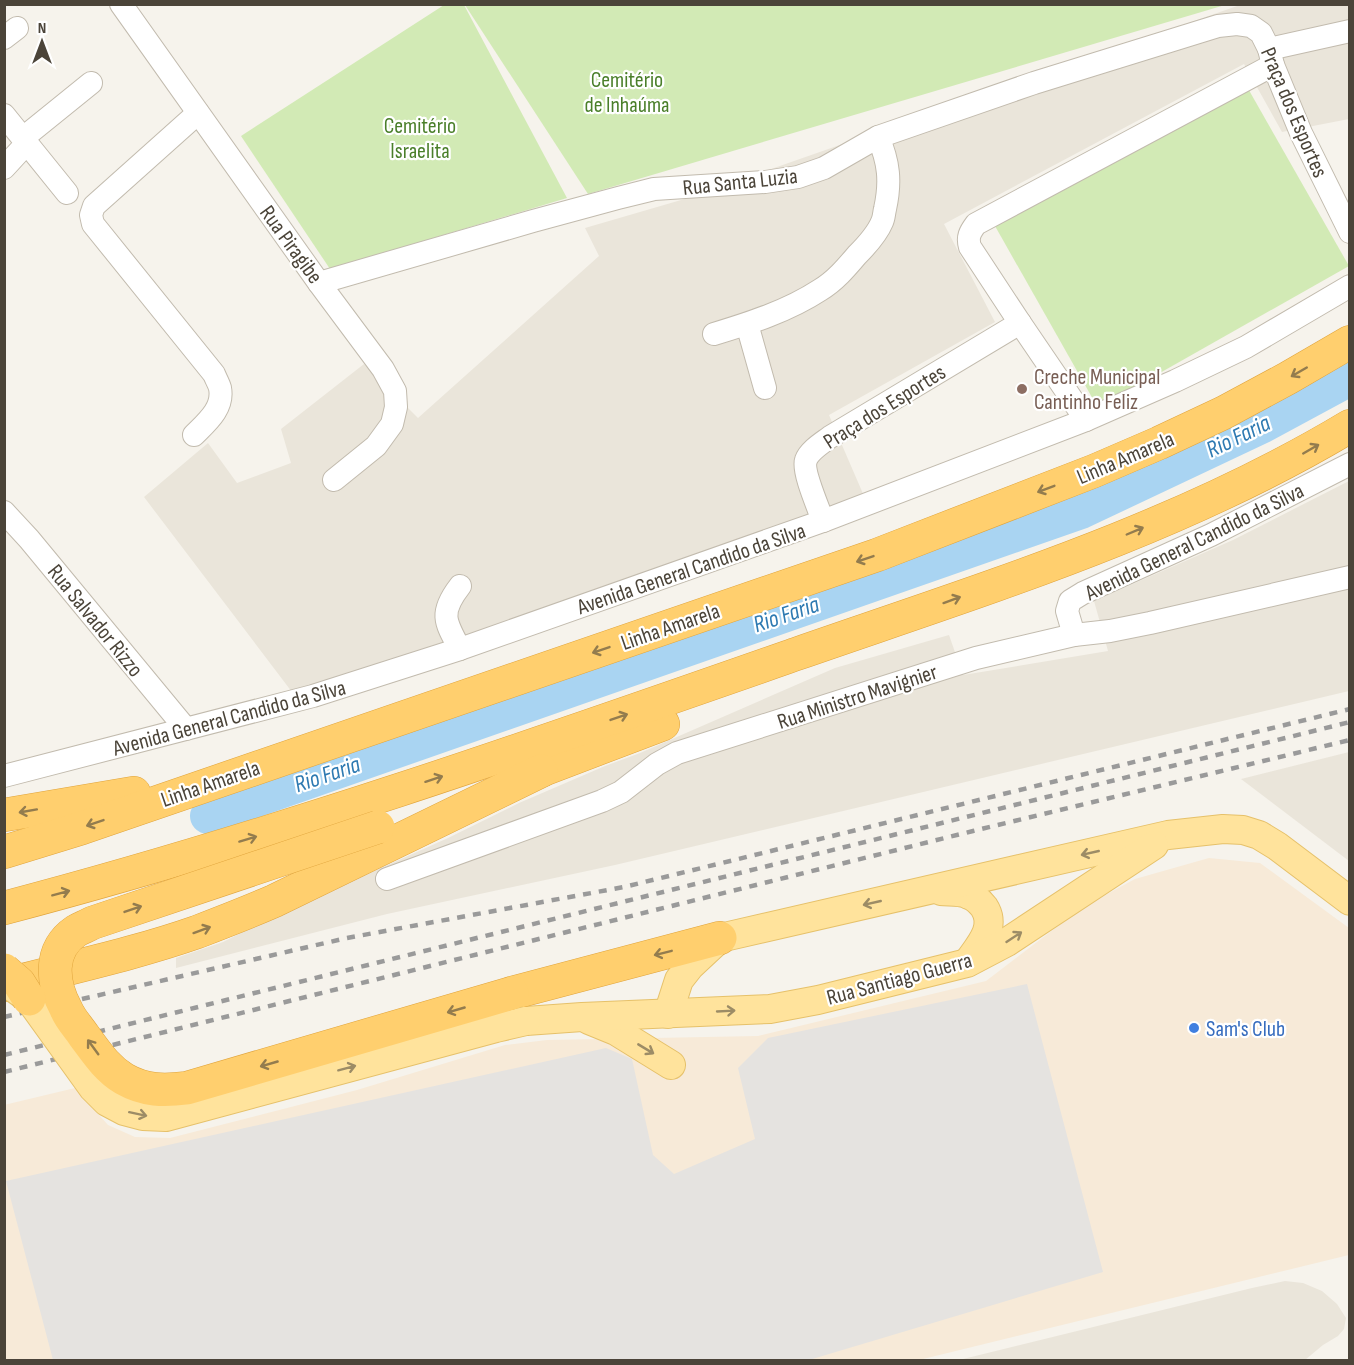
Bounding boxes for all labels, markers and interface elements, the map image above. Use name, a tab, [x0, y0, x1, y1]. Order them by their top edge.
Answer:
north arrow	[12, 12, 72, 72]
text: N	[38, 19, 46, 38]
street label: Praça dos Esportes	[1254, 43, 1333, 182]
park label: Cemitério de Inhaúma	[584, 67, 670, 119]
park label: Cemitério Israelita	[384, 113, 456, 165]
street label: Rua Santa Luzia	[681, 163, 799, 202]
street label: Rua Piragibe	[253, 201, 328, 289]
street label: Praça dos Esportes	[819, 359, 951, 456]
place label: Creche Municipal Cantinho Feliz	[1034, 364, 1160, 416]
one-way arrow	[1291, 366, 1308, 378]
marker: Creche Municipal Cantinho Feliz	[1015, 382, 1029, 396]
water label: Rio Faria	[1201, 408, 1275, 464]
street label: Linha Amarela	[1073, 426, 1178, 491]
one-way arrow	[1302, 443, 1319, 455]
street label: Avenida General Candido da Silva	[1080, 478, 1308, 607]
one-way arrow	[1038, 485, 1056, 496]
street label: Avenida General Candido da Silva	[573, 518, 809, 622]
one-way arrow	[1125, 525, 1144, 536]
one-way arrow	[856, 555, 874, 566]
street label: Rua Salvador Rizzo	[41, 559, 148, 683]
water label: Rio Faria	[749, 590, 823, 639]
one-way arrow	[942, 594, 961, 605]
street label: Linha Amarela	[617, 598, 724, 657]
one-way arrow	[592, 645, 610, 656]
street label: Rua Ministro Mavignier	[774, 659, 941, 736]
street label: Avenida General Candido da Silva	[109, 674, 349, 763]
one-way arrow	[609, 710, 628, 721]
water label: Rio Faria	[290, 750, 364, 799]
street label: Linha Amarela	[157, 755, 264, 814]
one-way arrow	[424, 773, 443, 784]
one-way arrow	[18, 806, 38, 817]
one-way arrow	[86, 818, 105, 829]
one-way arrow	[238, 833, 257, 844]
one-way arrow	[1081, 848, 1101, 859]
one-way arrow	[51, 887, 70, 898]
one-way arrow	[863, 898, 882, 909]
one-way arrow	[123, 903, 142, 914]
one-way arrow	[192, 923, 211, 934]
one-way arrow	[1005, 931, 1022, 943]
one-way arrow	[654, 947, 673, 959]
street label: Rua Santiago Guerra	[824, 947, 975, 1012]
one-way arrow	[447, 1005, 466, 1016]
one-way arrow	[716, 1006, 736, 1017]
place label: Sam's Club	[1206, 1016, 1285, 1043]
marker: Sam's Club	[1187, 1021, 1201, 1035]
one-way arrow	[87, 1040, 99, 1056]
one-way arrow	[637, 1043, 654, 1055]
one-way arrow	[259, 1059, 278, 1070]
one-way arrow	[338, 1062, 357, 1073]
one-way arrow	[128, 1109, 147, 1120]

